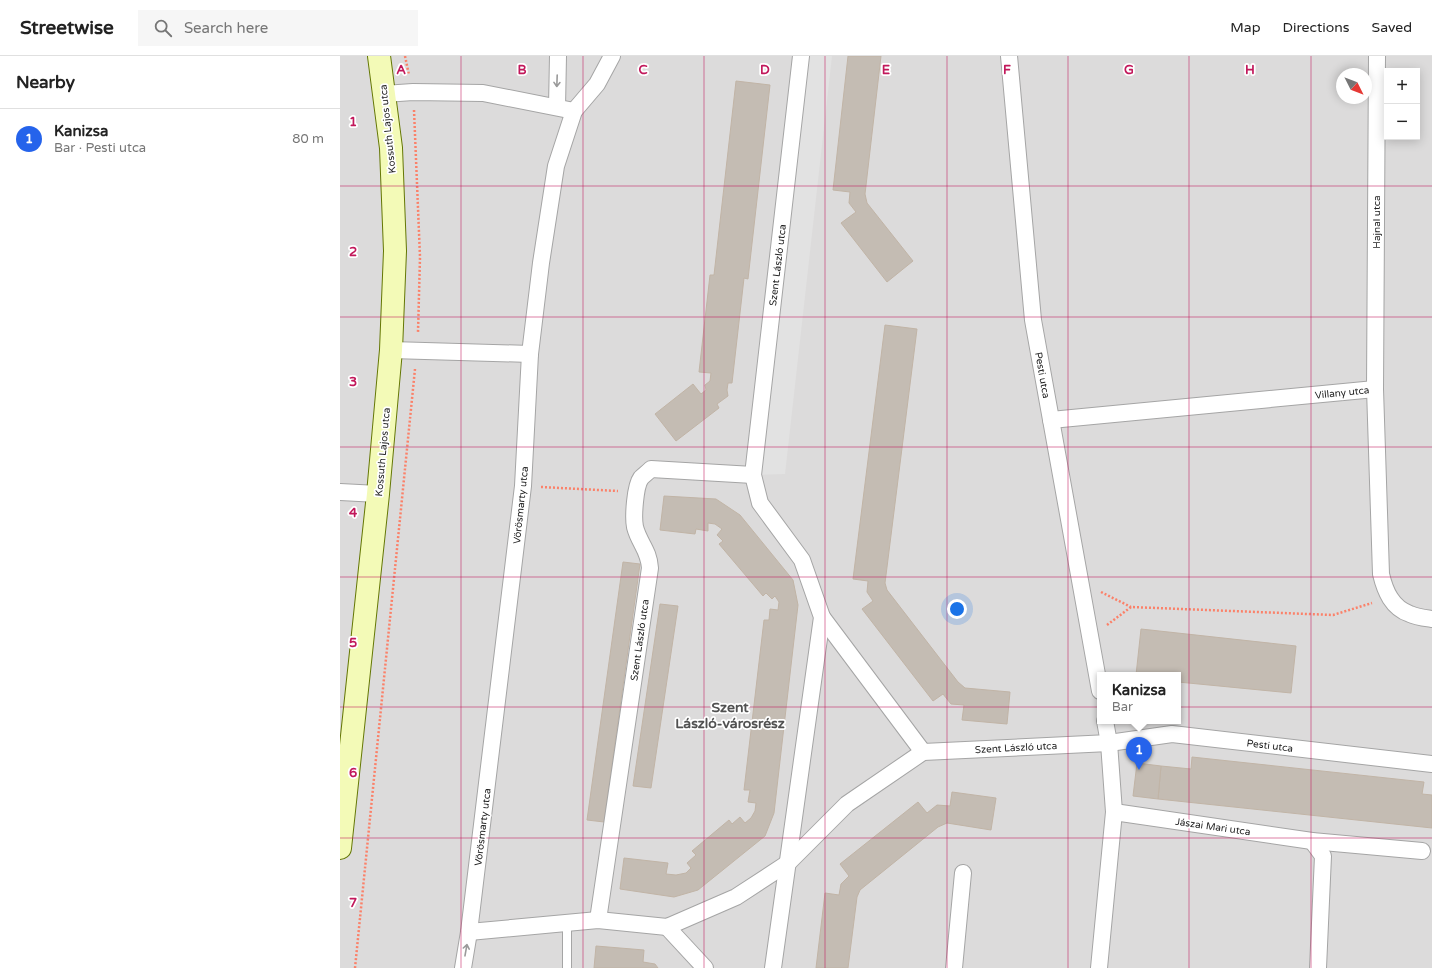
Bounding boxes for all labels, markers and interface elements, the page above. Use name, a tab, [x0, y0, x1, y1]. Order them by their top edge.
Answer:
search box	[138, 10, 418, 46]
text: Streetwise	[20, 17, 114, 39]
icon: search	[152, 17, 174, 39]
text: Search here	[184, 19, 268, 37]
text: Map	[1230, 19, 1261, 36]
text: Directions	[1283, 19, 1350, 36]
text: Saved	[1372, 19, 1412, 36]
text: A	[396, 62, 406, 78]
text: B	[517, 62, 527, 78]
text: C	[638, 62, 648, 78]
text: D	[760, 62, 770, 78]
text: E	[882, 62, 890, 78]
text: F	[1003, 62, 1011, 78]
text: G	[1124, 62, 1134, 78]
text: H	[1245, 62, 1255, 78]
north arrow	[1336, 68, 1372, 104]
map controls	[1384, 68, 1420, 140]
button: +	[1384, 68, 1420, 104]
text: Nearby	[16, 72, 75, 93]
one-way arrow	[554, 74, 561, 87]
street label: Kossuth Lajos utca	[377, 84, 399, 174]
button: −	[1384, 104, 1420, 140]
text: 1	[349, 114, 357, 130]
text: Kanizsa	[54, 122, 108, 140]
text: 1	[25, 131, 33, 147]
text: 80 m	[292, 131, 324, 147]
text: Bar · Pesti utca	[54, 140, 146, 156]
street label: Hajnal utca	[1371, 195, 1383, 249]
street label: Szent László utca	[767, 224, 789, 307]
text: 2	[349, 244, 357, 260]
street label: Pesti utca	[1032, 351, 1052, 399]
text: 3	[349, 374, 357, 390]
street label: Villany utca	[1314, 384, 1370, 402]
street label: Kossuth Lajos utca	[373, 407, 393, 497]
street label: Vörösmarty utca	[511, 466, 531, 545]
text: 4	[349, 505, 358, 521]
street label: Szent László utca	[628, 599, 652, 682]
your location	[947, 599, 967, 619]
text: 5	[349, 635, 357, 651]
popup	[1097, 672, 1181, 724]
text: Kanizsa	[1112, 681, 1166, 699]
district label: Szent László-városrész	[675, 699, 785, 732]
text: Bar	[1112, 699, 1133, 715]
pin: 1	[1126, 737, 1152, 770]
street label: Pesti utca	[1246, 737, 1294, 755]
street label: Szent László utca	[975, 740, 1057, 756]
text: 6	[349, 765, 357, 781]
street label: Vörösmarty utca	[472, 788, 494, 867]
street label: Jászai Mari utca	[1175, 816, 1251, 838]
text: 7	[349, 895, 357, 911]
one-way arrow	[462, 944, 470, 957]

